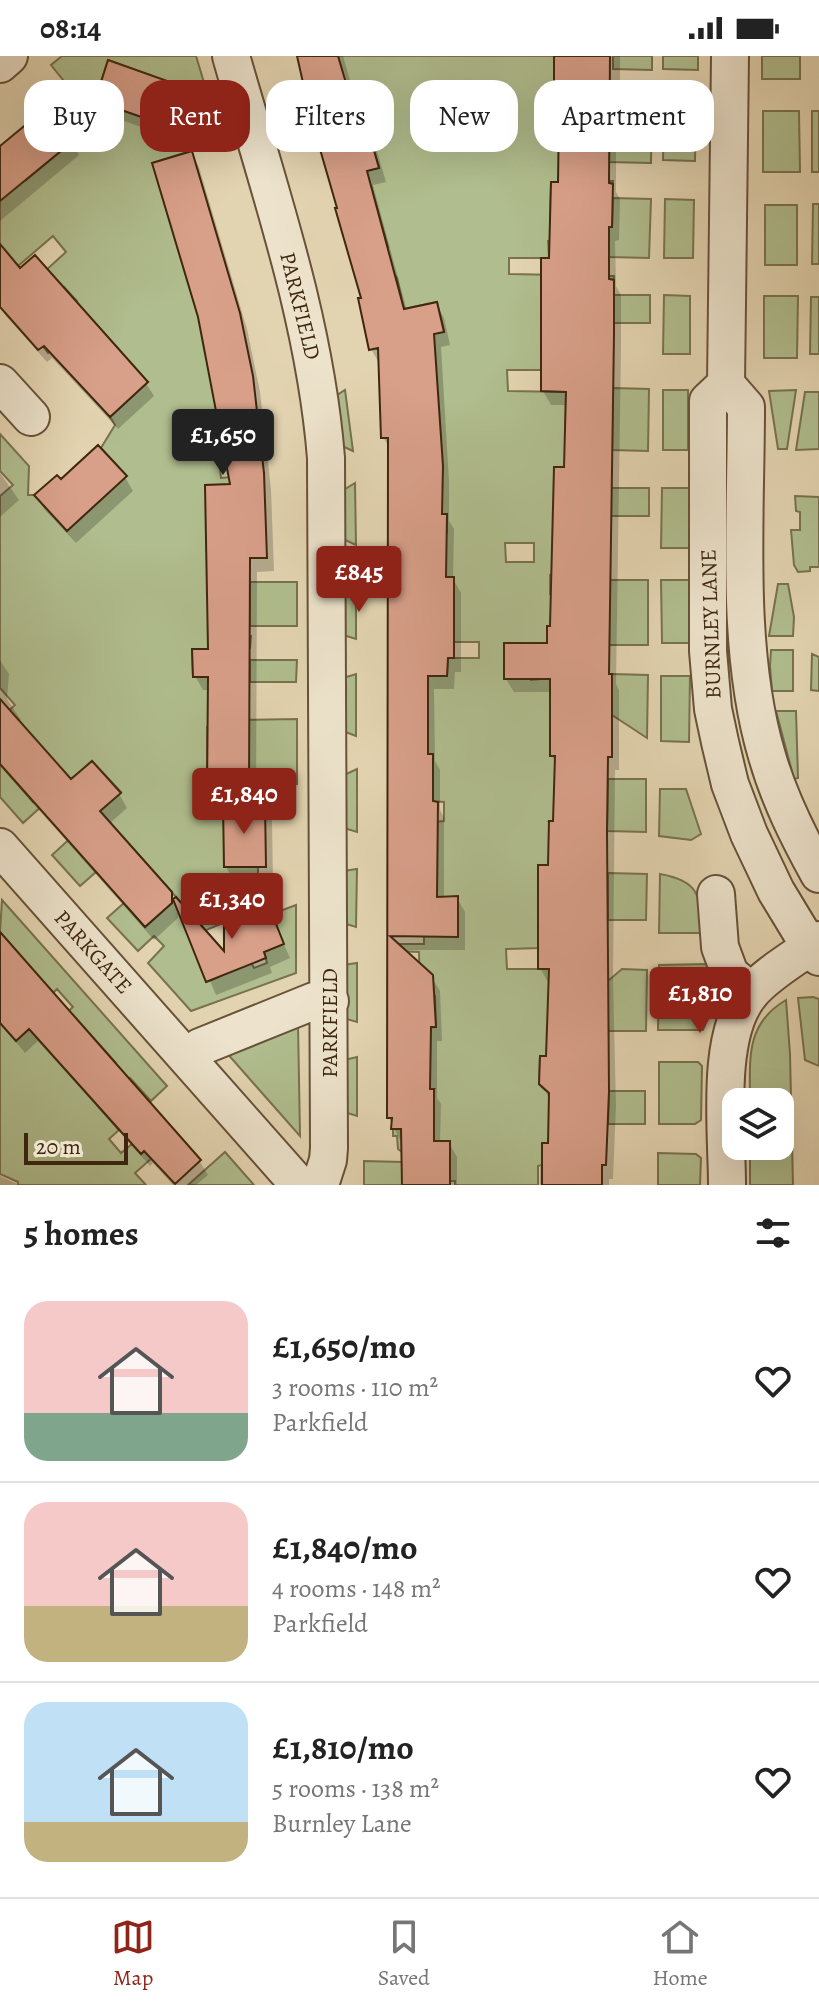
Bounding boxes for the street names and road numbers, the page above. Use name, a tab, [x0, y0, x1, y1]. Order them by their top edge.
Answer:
street label: PARKFIELD	[272, 249, 328, 363]
street label: BURNLEY LANE	[693, 549, 729, 699]
street label: PARKGATE	[47, 904, 139, 1000]
street label: PARKFIELD	[315, 968, 345, 1078]

